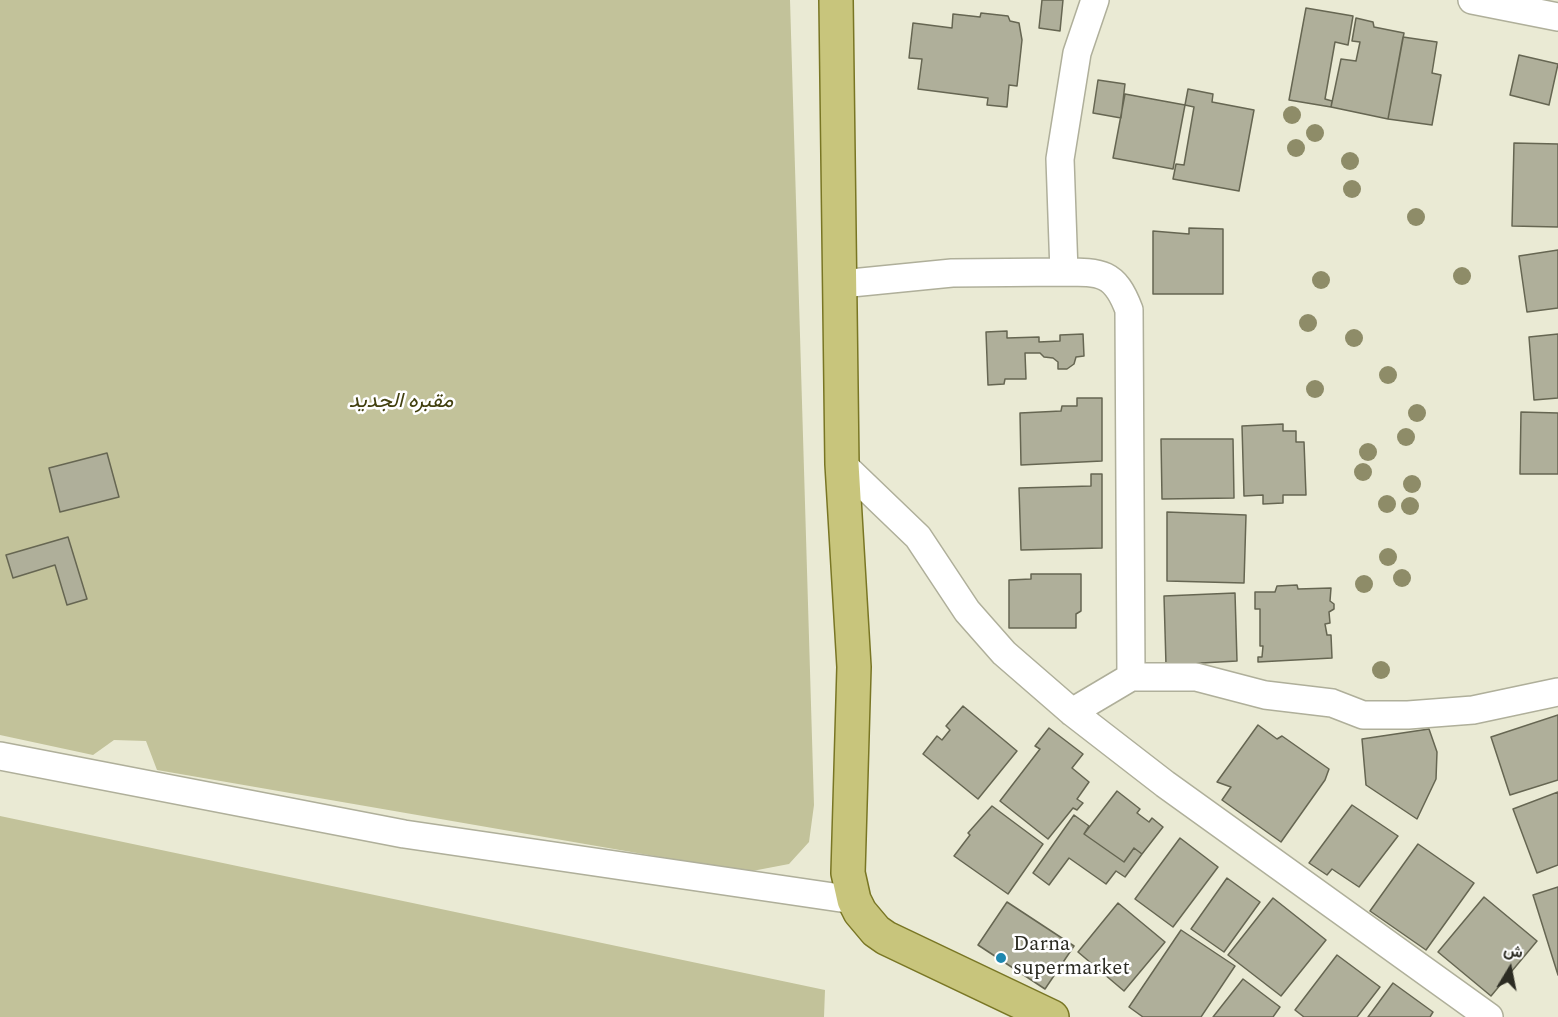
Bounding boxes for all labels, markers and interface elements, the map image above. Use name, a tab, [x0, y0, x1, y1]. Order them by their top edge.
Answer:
park label: مقبره الجديد	[349, 390, 453, 416]
place label: Darna supermarket	[1013, 933, 1130, 983]
text: ش	[1502, 938, 1525, 965]
north arrow	[1480, 939, 1540, 999]
marker: Darna supermarket	[994, 951, 1008, 965]

